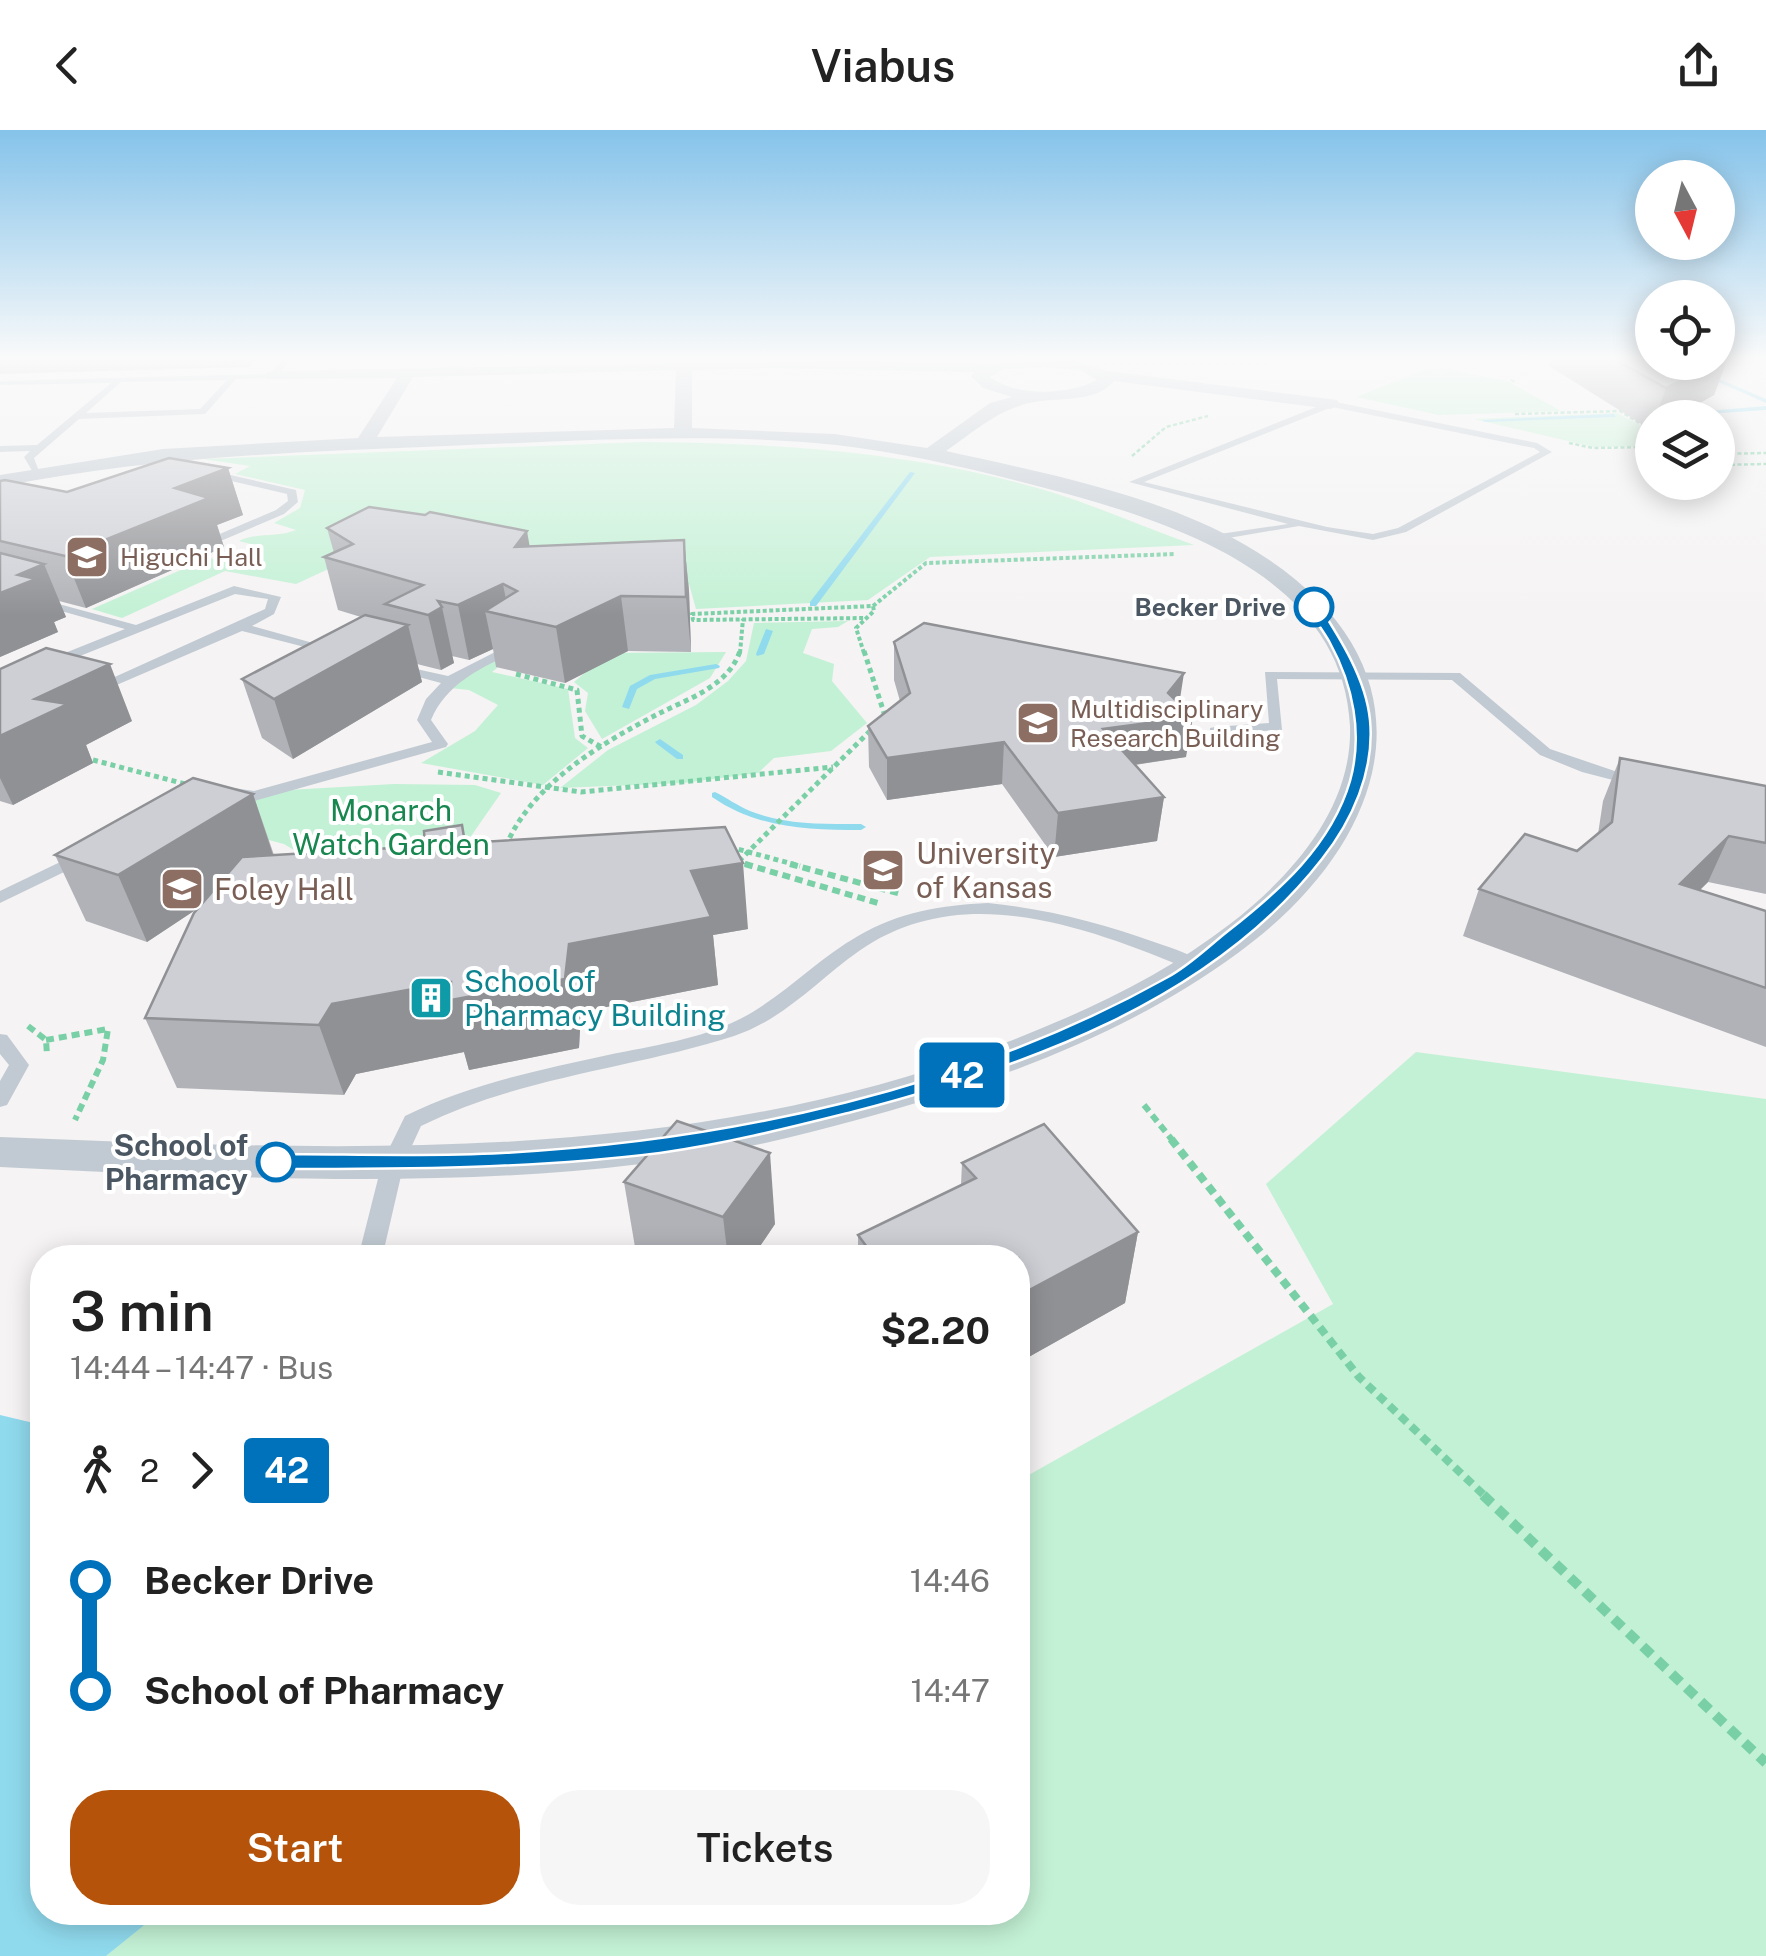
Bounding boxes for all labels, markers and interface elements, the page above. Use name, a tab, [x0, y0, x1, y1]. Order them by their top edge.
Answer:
icon: back	[40, 38, 95, 93]
icon: share	[1671, 38, 1726, 93]
text: Viabus	[811, 39, 955, 92]
north arrow	[1635, 160, 1735, 260]
map controls	[1635, 160, 1735, 500]
button: locate	[1635, 280, 1735, 380]
button: layers	[1635, 400, 1735, 500]
school or university icon: Higuchi Hall	[64, 534, 110, 580]
place label: Higuchi Hall	[120, 542, 263, 572]
marker: Becker Drive	[1295, 588, 1333, 626]
place label: Becker Drive	[1135, 592, 1286, 622]
place label: Multidisciplinary Research Building	[1070, 694, 1281, 753]
school or university icon: Multidisciplinary Research Building	[1015, 700, 1061, 746]
park label: Monarch Watch Garden	[292, 792, 490, 862]
place label: University of Kansas	[916, 835, 1056, 905]
school or university icon: University of Kansas	[860, 847, 906, 893]
school or university icon: Foley Hall	[159, 866, 205, 912]
place label: Foley Hall	[214, 871, 354, 907]
place label: School of Pharmacy Building	[464, 963, 726, 1033]
building icon: School of Pharmacy Building	[408, 975, 454, 1021]
line badge: 42	[917, 1042, 1007, 1108]
text: 42	[939, 1055, 985, 1096]
place label: School of Pharmacy	[105, 1127, 248, 1197]
marker: School of Pharmacy	[257, 1143, 295, 1181]
text: 3 min	[70, 1279, 214, 1343]
text: $2.20	[880, 1308, 990, 1353]
text: 14:44 – 14:47 · Bus	[70, 1349, 333, 1386]
icon: walk	[70, 1443, 125, 1498]
icon: forward	[174, 1443, 229, 1498]
text: 42	[264, 1450, 309, 1491]
text: 2	[140, 1452, 159, 1489]
text: Becker Drive	[144, 1558, 374, 1603]
text: 14:46	[910, 1562, 990, 1599]
text: School of Pharmacy	[144, 1668, 504, 1713]
text: 14:47	[911, 1672, 990, 1709]
button: Start	[70, 1790, 520, 1905]
button: Tickets	[540, 1790, 990, 1905]

